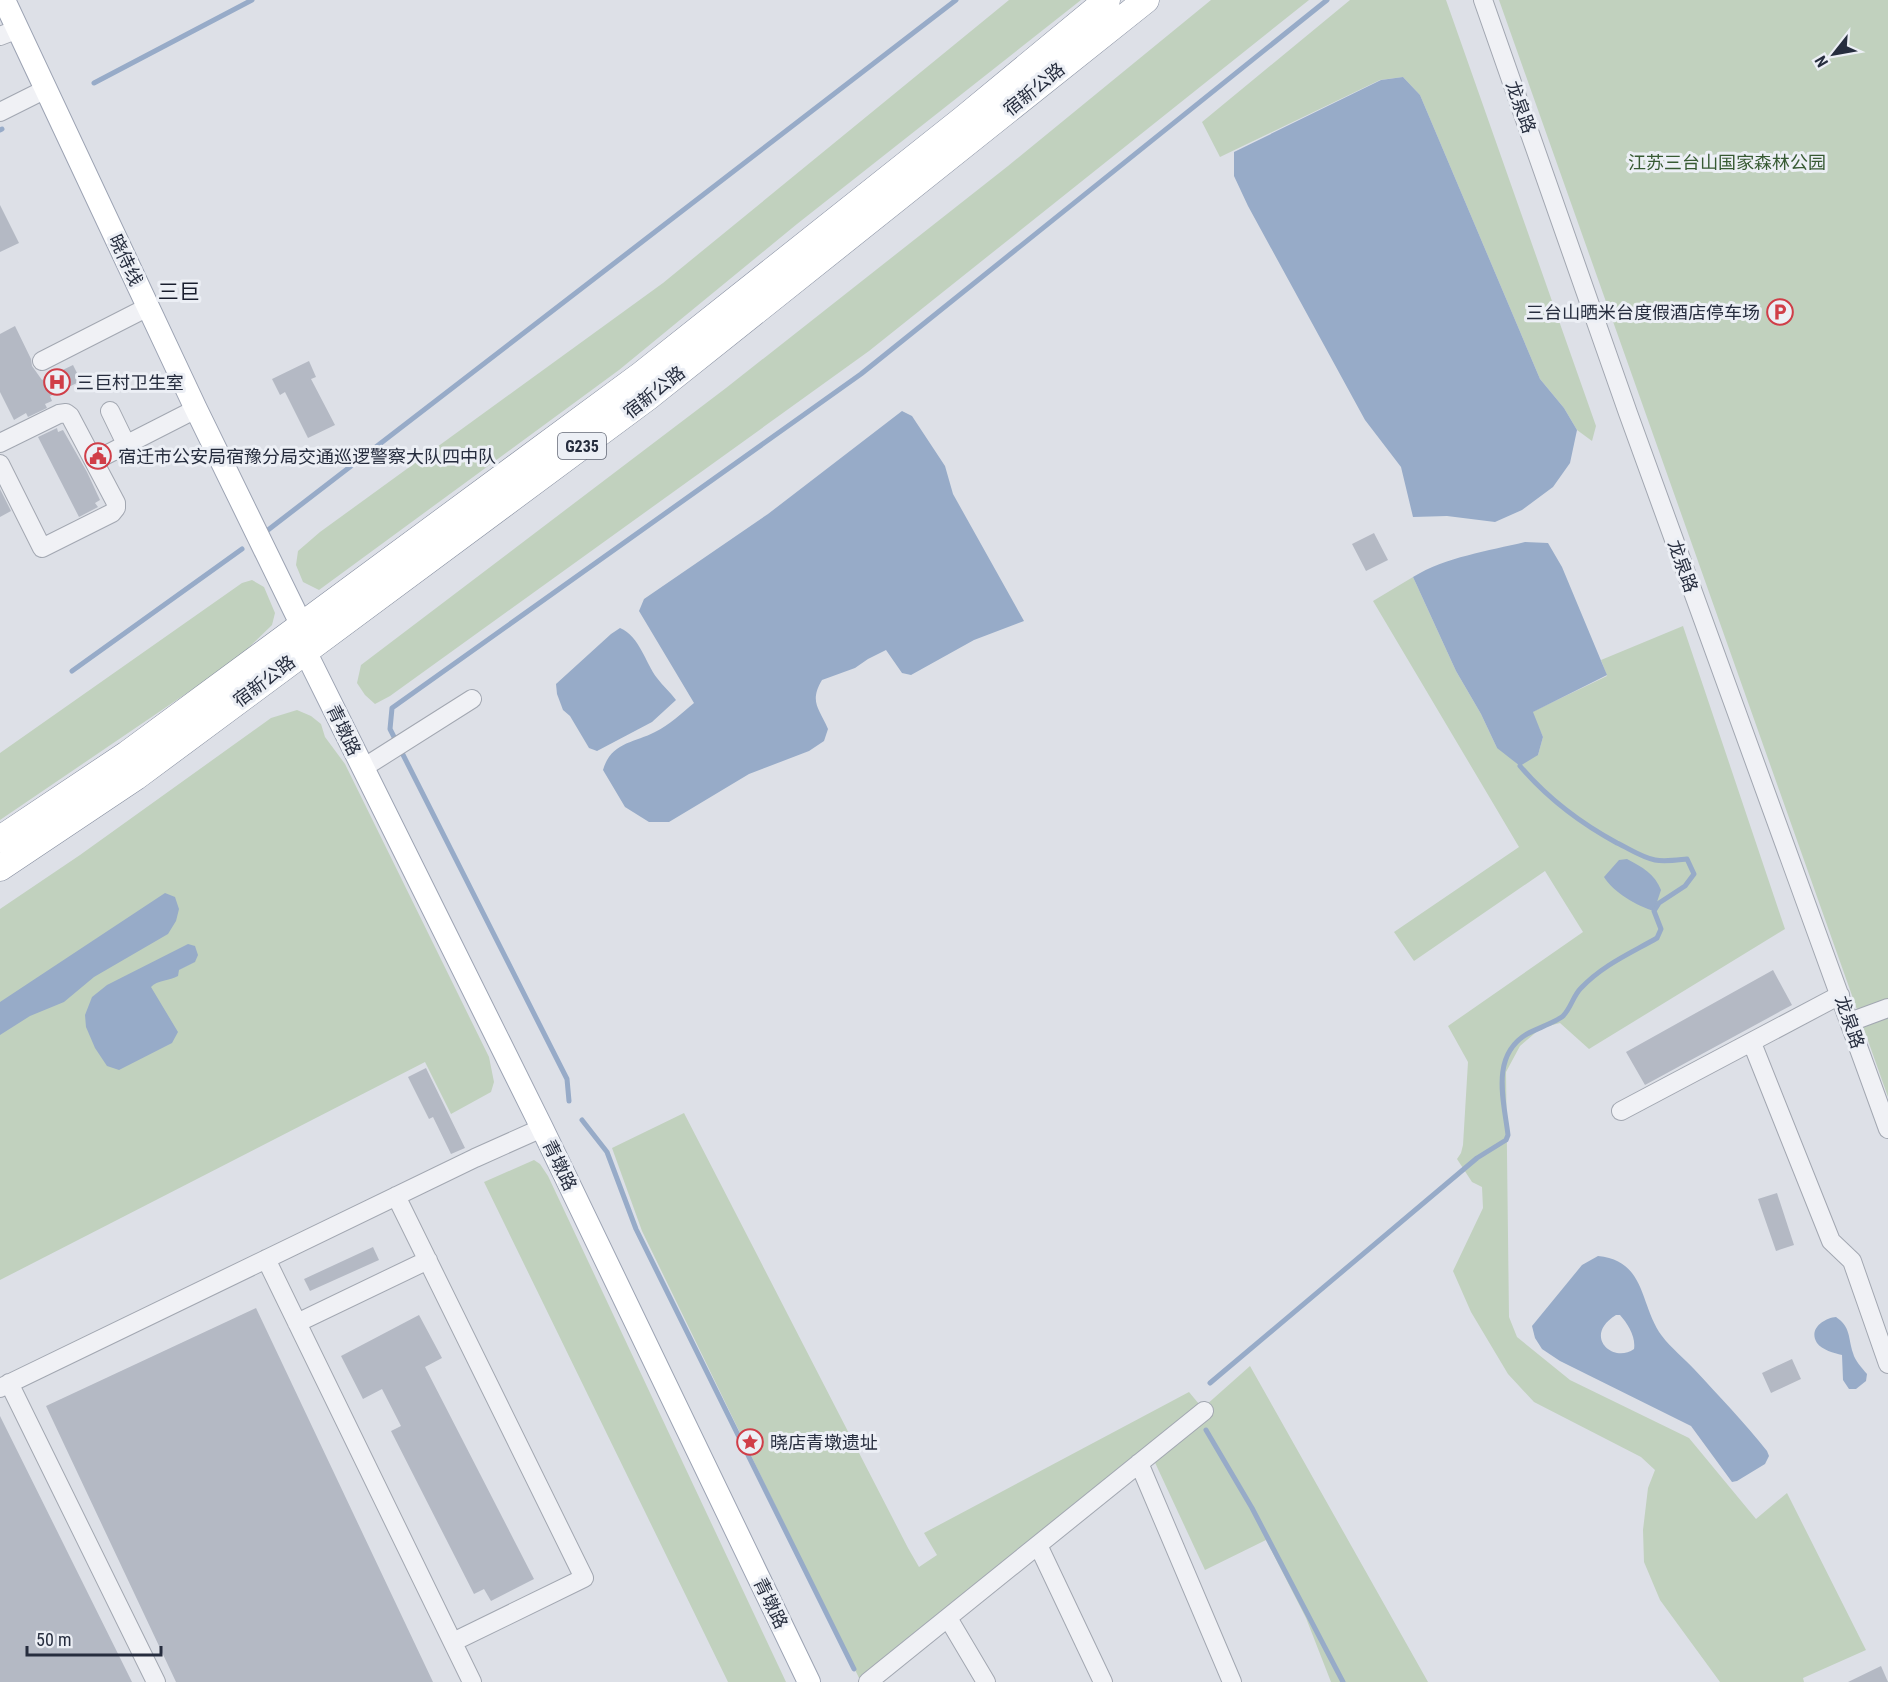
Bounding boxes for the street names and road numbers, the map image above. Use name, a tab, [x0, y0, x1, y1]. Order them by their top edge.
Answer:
street label: 宿新公路	[999, 58, 1069, 120]
street label: 龙泉路	[1502, 78, 1540, 136]
street label: 晓侍线	[105, 231, 147, 289]
street label: 宿新公路	[619, 362, 689, 422]
road number: G235	[558, 433, 606, 459]
street label: 龙泉路	[1664, 537, 1702, 595]
street label: 宿新公路	[229, 651, 299, 711]
street label: 青墩路	[323, 701, 365, 759]
street label: 龙泉路	[1831, 993, 1869, 1051]
street label: 青墩路	[539, 1136, 581, 1194]
street label: 青墩路	[750, 1574, 792, 1632]

